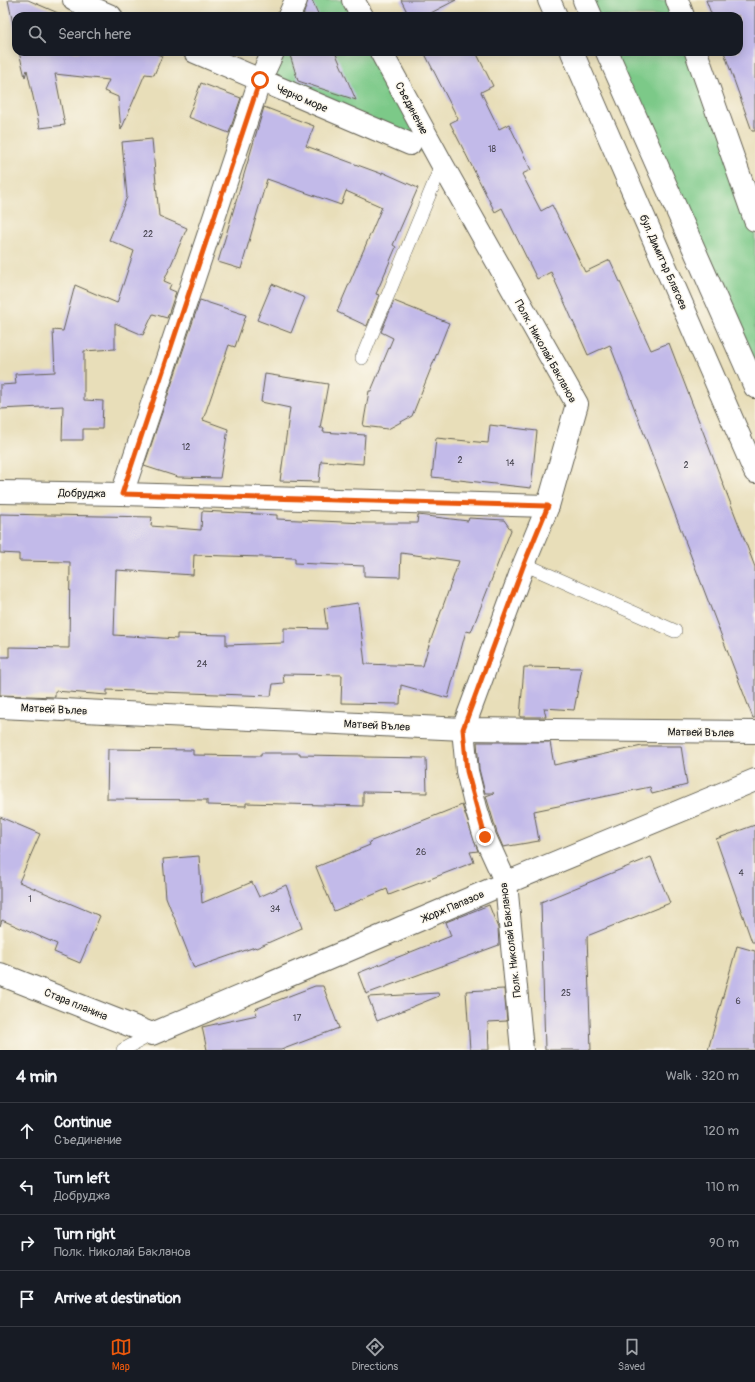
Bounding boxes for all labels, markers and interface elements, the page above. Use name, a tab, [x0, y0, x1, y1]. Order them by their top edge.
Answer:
search box	[12, 12, 743, 56]
icon: search	[26, 23, 48, 45]
text: Search here	[58, 25, 131, 44]
route start	[251, 71, 269, 89]
street label: Съединение	[392, 80, 431, 137]
street label: Черно море	[274, 82, 330, 115]
house number: 18	[488, 144, 496, 155]
street label: бул. Димитър Благоев	[637, 212, 690, 312]
house number: 22	[143, 229, 153, 240]
street label: Полк. Николай Бакланов	[512, 297, 579, 405]
house number: 12	[182, 442, 190, 453]
house number: 2	[457, 455, 463, 466]
house number: 14	[506, 458, 515, 469]
house number: 2	[683, 460, 689, 471]
street label: Добруджа	[57, 487, 106, 500]
house number: 24	[197, 659, 208, 670]
street label: Матвей Вълев	[20, 701, 88, 718]
street label: Матвей Вълев	[343, 717, 411, 734]
street label: Матвей Вълев	[668, 725, 734, 740]
route end	[476, 828, 494, 846]
house number: 26	[416, 847, 426, 858]
house number: 4	[738, 868, 744, 879]
street label: Полк. Николай Бакланов	[497, 882, 524, 998]
street label: Жорж Папазов	[418, 888, 486, 926]
house number: 1	[28, 894, 32, 905]
house number: 34	[270, 904, 281, 915]
street label: Стара планина	[42, 986, 110, 1023]
house number: 25	[561, 988, 571, 999]
house number: 6	[735, 996, 741, 1007]
house number: 17	[293, 1013, 301, 1024]
text: 4 min	[16, 1066, 57, 1087]
text: Walk · 320 m	[666, 1068, 739, 1084]
text: Continue	[54, 1113, 112, 1132]
icon: ahead	[16, 1120, 38, 1142]
text: 120 m	[703, 1123, 739, 1139]
text: Съединение	[54, 1132, 122, 1148]
text: Turn left	[54, 1169, 110, 1188]
icon: left	[16, 1176, 38, 1198]
text: 110 m	[706, 1179, 739, 1195]
text: Добруджа	[54, 1188, 110, 1204]
text: Turn right	[54, 1225, 115, 1244]
icon: right	[16, 1232, 38, 1254]
text: 90 m	[709, 1235, 739, 1251]
text: Полк. Николай Бакланов	[54, 1244, 191, 1260]
icon: arrive	[16, 1288, 38, 1310]
text: Arrive at destination	[54, 1289, 181, 1308]
tab: Map	[110, 1336, 132, 1373]
tab: Directions	[352, 1336, 398, 1373]
tab: Saved	[618, 1336, 645, 1373]

